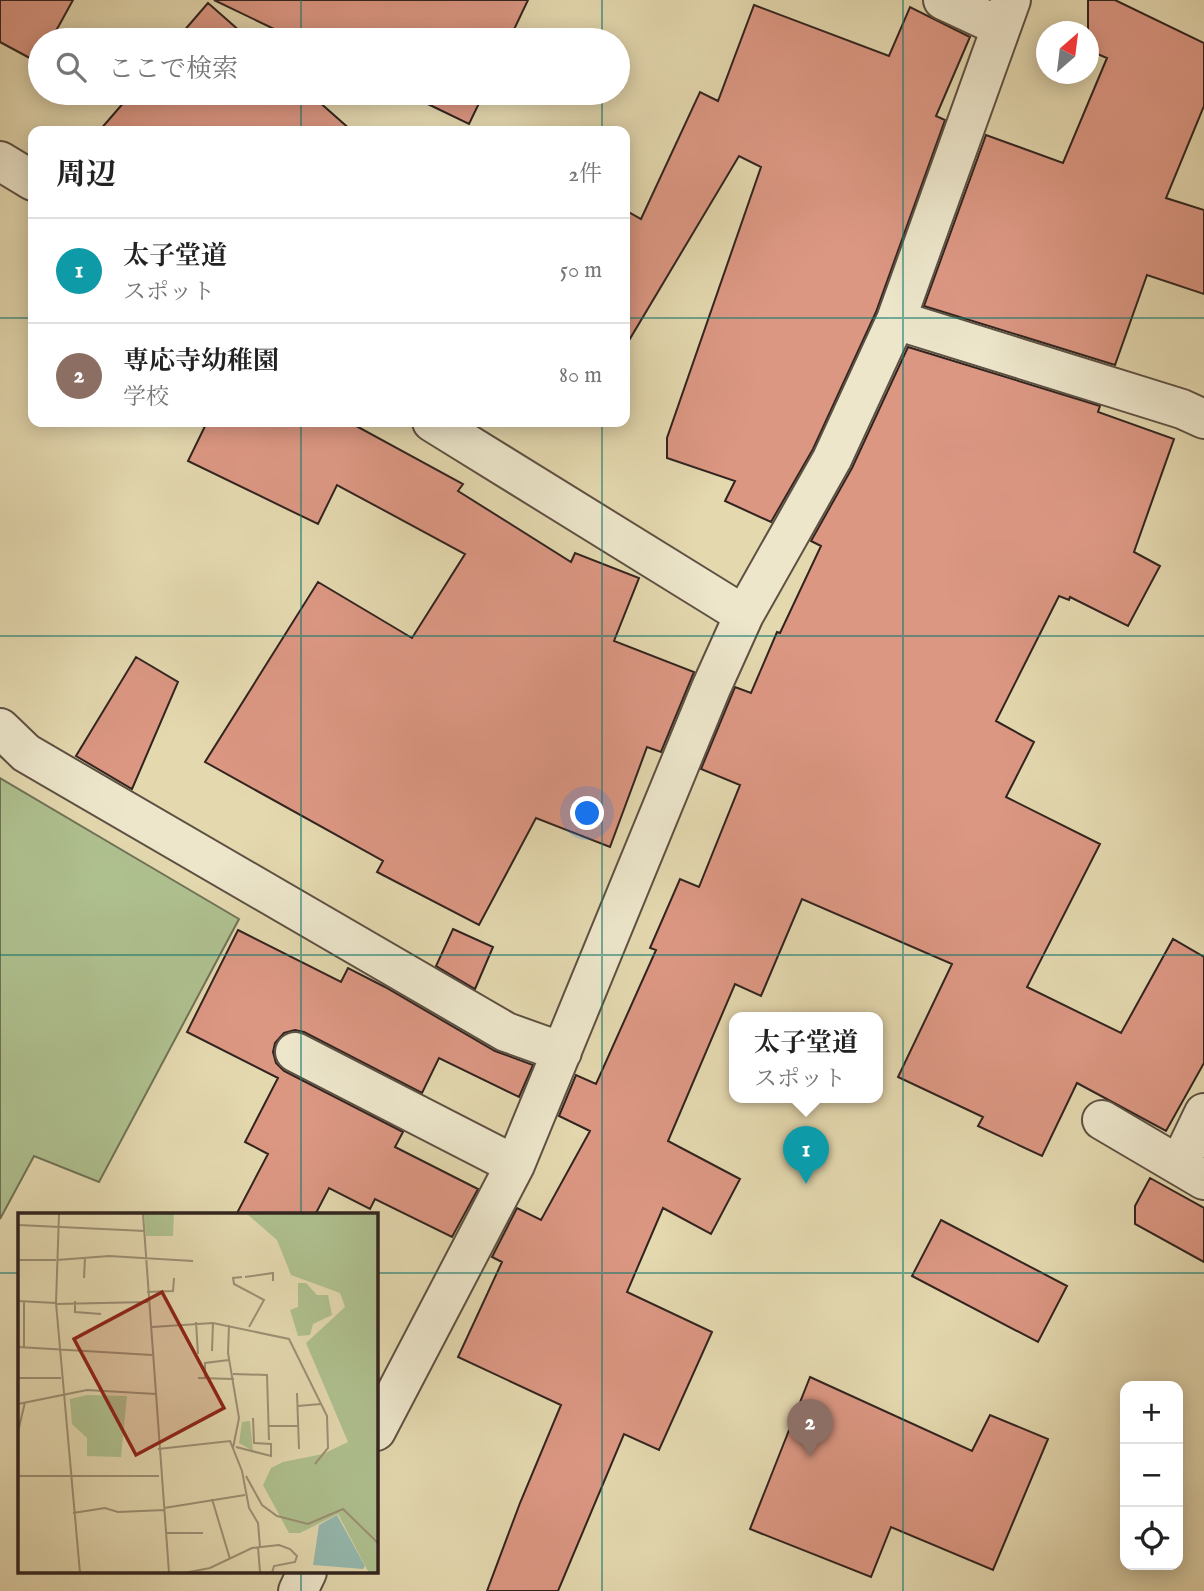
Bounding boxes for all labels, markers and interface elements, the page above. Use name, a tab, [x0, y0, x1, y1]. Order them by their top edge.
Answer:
north arrow	[1036, 21, 1099, 84]
search box	[28, 28, 630, 105]
icon: search	[52, 48, 90, 86]
text: ここで検索	[108, 53, 238, 86]
text: 周辺	[56, 157, 116, 195]
text: 2件	[568, 160, 602, 189]
text: 太子堂道	[123, 240, 227, 273]
text: 1	[75, 256, 83, 285]
text: 50 m	[560, 256, 602, 285]
text: スポット	[123, 278, 215, 307]
text: 専応寺幼稚園	[123, 345, 279, 378]
text: 2	[74, 361, 84, 390]
text: 80 m	[559, 361, 602, 390]
text: 学校	[123, 383, 169, 412]
your location	[570, 796, 604, 830]
popup	[729, 1012, 883, 1103]
text: 太子堂道	[754, 1027, 858, 1060]
text: スポット	[754, 1065, 846, 1094]
pin: 1	[783, 1126, 829, 1184]
inset map	[18, 1213, 378, 1574]
map controls	[1120, 1381, 1183, 1570]
button: +	[1120, 1381, 1183, 1444]
pin: 2	[787, 1399, 833, 1457]
button: −	[1120, 1444, 1183, 1507]
button: locate	[1120, 1507, 1183, 1570]

